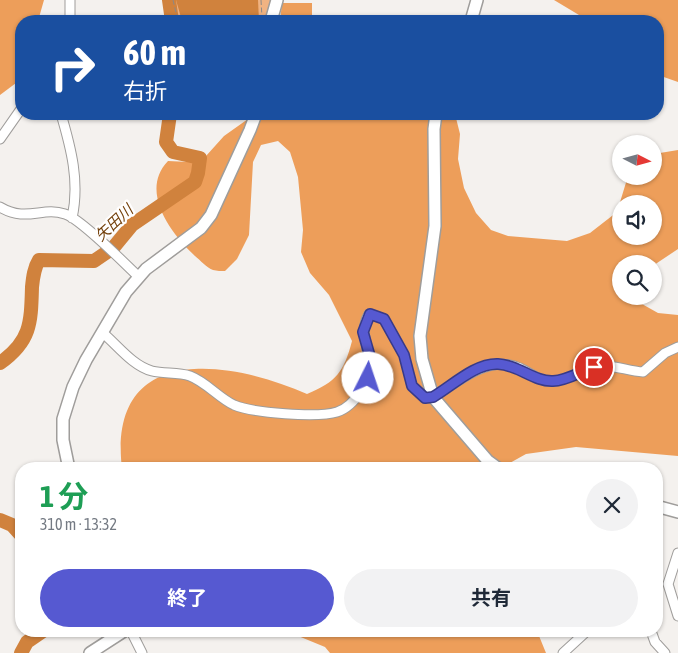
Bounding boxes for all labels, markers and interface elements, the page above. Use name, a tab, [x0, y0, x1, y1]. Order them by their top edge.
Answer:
text: 60 m	[123, 32, 186, 72]
icon: right	[40, 35, 105, 100]
text: 右折	[123, 78, 167, 104]
north arrow	[612, 135, 662, 185]
map controls	[612, 135, 662, 305]
button: sound	[612, 195, 662, 245]
water label: 矢田川	[91, 200, 137, 244]
button: search	[612, 255, 662, 305]
pin	[573, 346, 615, 388]
position arrow	[341, 351, 393, 403]
icon: arrive	[580, 353, 608, 381]
text: 1 分	[40, 479, 88, 513]
button: close	[586, 479, 638, 531]
text: 310 m · 13:32	[40, 515, 117, 533]
button: 終了	[40, 569, 334, 627]
button: 共有	[344, 569, 638, 627]

